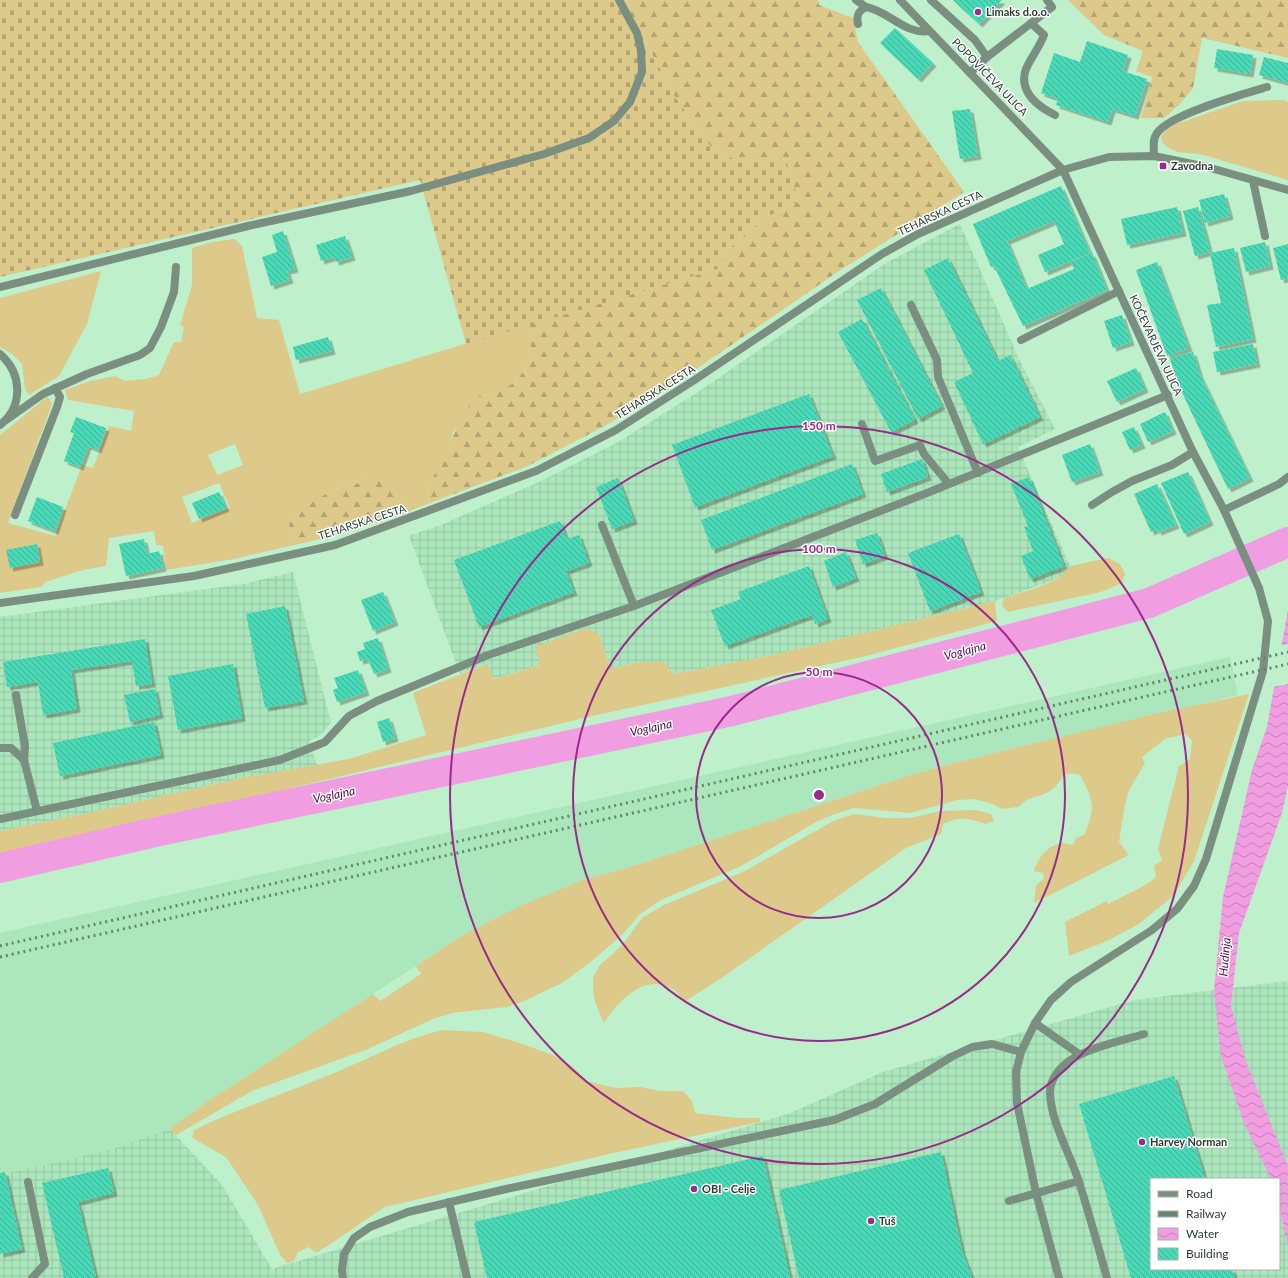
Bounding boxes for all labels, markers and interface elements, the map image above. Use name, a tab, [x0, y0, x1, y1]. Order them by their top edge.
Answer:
place label: Limaks d.o.o.	[986, 5, 1050, 18]
marker: Limaks d.o.o.	[973, 7, 983, 17]
street label: POPOVIČEVA ULICA	[950, 35, 1031, 119]
place label: Zavodna	[1171, 159, 1213, 172]
marker: Zavodna	[1158, 161, 1168, 171]
street label: TEHARSKA CESTA	[896, 187, 985, 238]
street label: KOČEVARJEVA ULICA	[1127, 292, 1186, 398]
street label: TEHARSKA CESTA	[612, 362, 697, 421]
text: 150 m	[802, 418, 836, 433]
street label: TEHARSKA CESTA	[316, 501, 408, 542]
text: 100 m	[802, 541, 836, 556]
water label: Voglajna	[942, 638, 987, 663]
text: 50 m	[806, 664, 832, 679]
water label: Voglajna	[628, 716, 673, 739]
water label: Voglajna	[311, 783, 356, 806]
centre of rings	[812, 788, 826, 802]
water label: Hudinja	[1215, 937, 1234, 977]
place label: Harvey Norman	[1150, 1135, 1227, 1148]
marker: Harvey Norman	[1137, 1137, 1147, 1147]
legend	[1150, 1178, 1280, 1270]
place label: OBI - Celje	[702, 1182, 755, 1195]
marker: OBI - Celje	[689, 1184, 699, 1194]
text: Road	[1186, 1186, 1213, 1201]
text: Railway	[1186, 1206, 1227, 1221]
place label: Tuš	[879, 1214, 896, 1227]
marker: Tuš	[866, 1216, 876, 1226]
text: Water	[1186, 1226, 1219, 1241]
text: Building	[1186, 1246, 1229, 1261]

